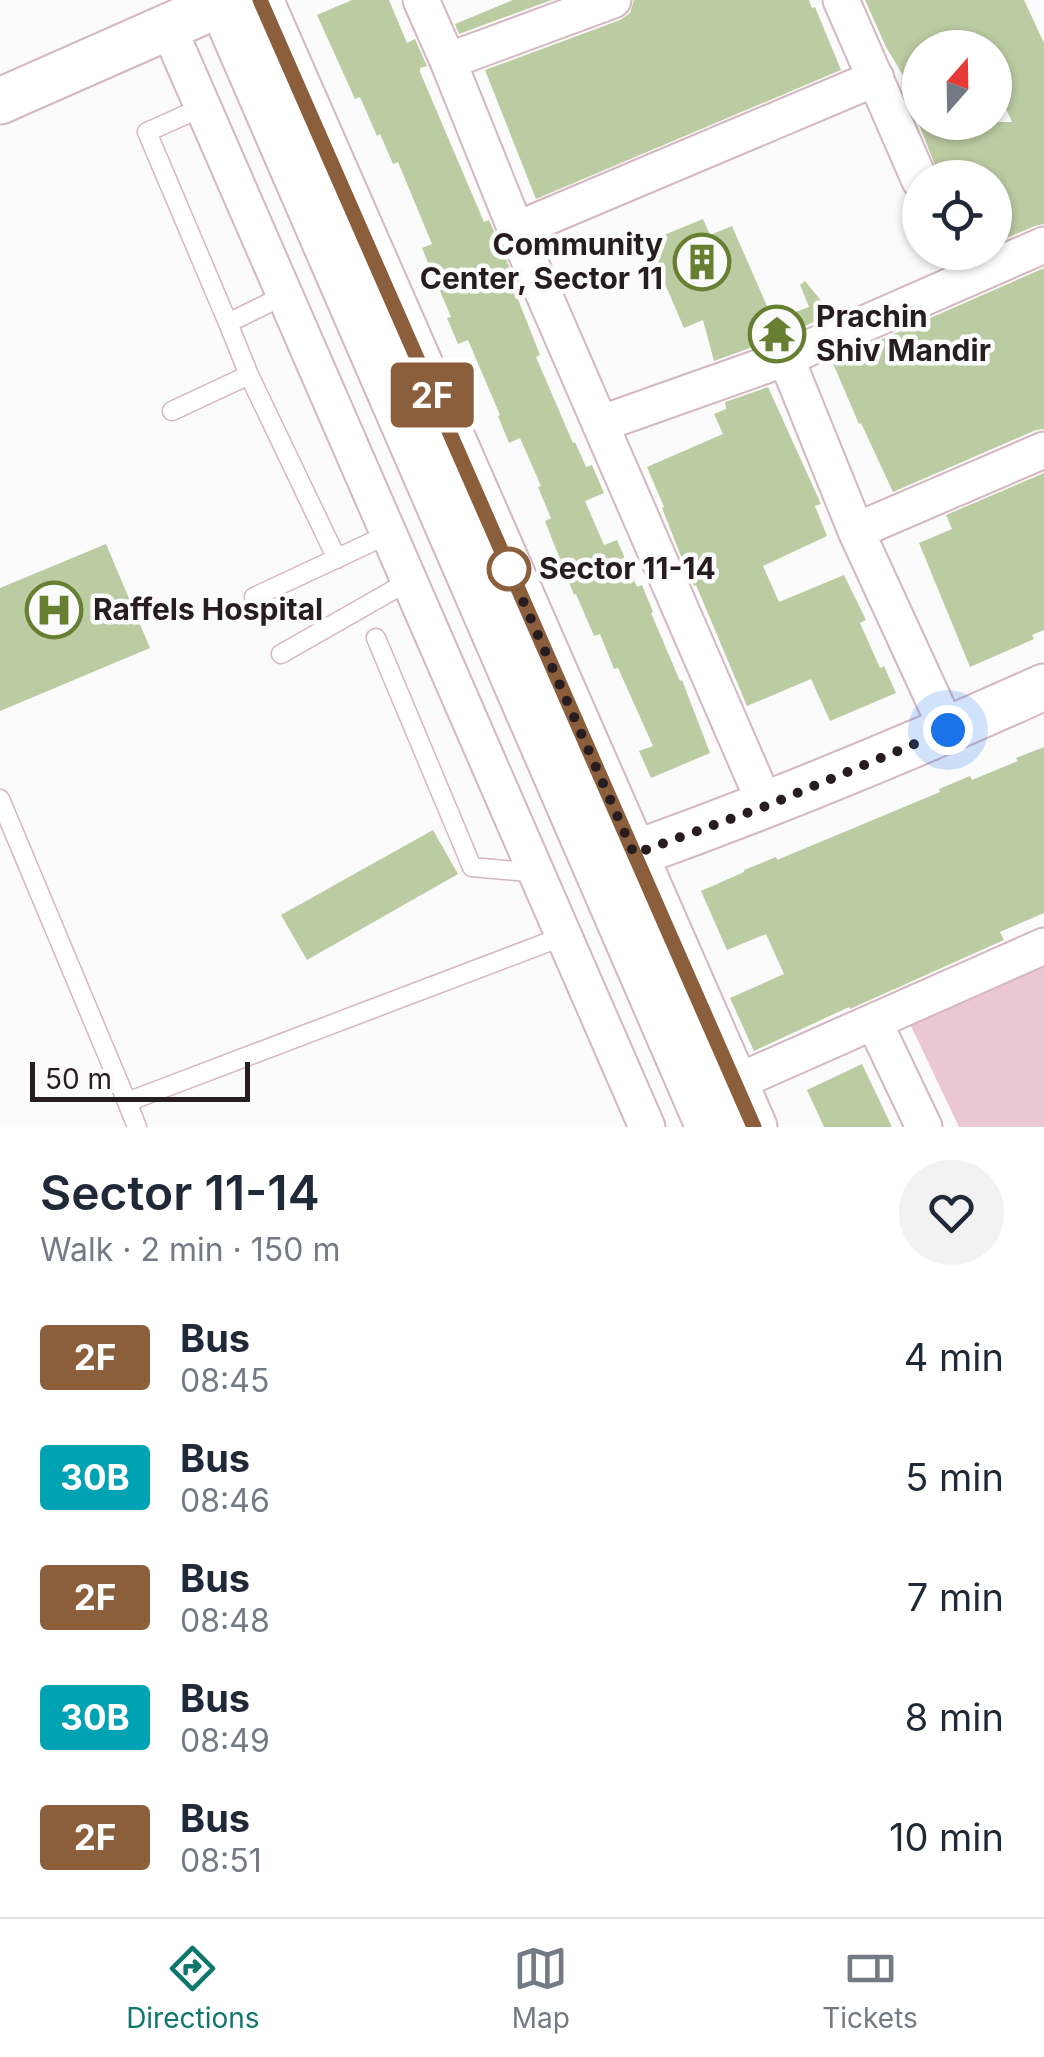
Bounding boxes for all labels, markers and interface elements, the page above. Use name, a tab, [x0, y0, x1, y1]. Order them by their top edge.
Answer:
north arrow	[902, 30, 1012, 140]
map controls	[902, 30, 1012, 270]
button: locate	[902, 160, 1012, 270]
place label: Community Center, Sector 11	[420, 226, 663, 296]
building icon: Community Center, Sector 11	[672, 232, 732, 292]
place label: Prachin Shiv Mandir	[816, 298, 991, 368]
temple icon: Prachin Shiv Mandir	[747, 304, 807, 364]
line badge: 2F	[387, 362, 477, 428]
text: 2F	[411, 374, 453, 416]
marker: Sector 11-14	[488, 548, 530, 590]
place label: Sector 11-14	[539, 550, 716, 586]
hospital icon: Raffels Hospital	[24, 580, 84, 640]
place label: Raffels Hospital	[93, 591, 323, 627]
your location	[923, 705, 973, 755]
scale bar	[30, 1057, 250, 1102]
text: 50 m	[45, 1062, 112, 1096]
button: heart	[899, 1160, 1004, 1265]
text: Sector 11-14	[40, 1163, 320, 1222]
text: Walk · 2 min · 150 m	[40, 1230, 341, 1269]
text: Bus	[180, 1315, 250, 1361]
text: 4 min	[904, 1334, 1004, 1380]
text: 2F	[74, 1336, 116, 1378]
text: 08:45	[180, 1361, 269, 1400]
text: Bus	[180, 1435, 250, 1481]
text: 5 min	[905, 1454, 1004, 1500]
text: 30B	[60, 1456, 130, 1498]
text: 08:46	[180, 1481, 270, 1520]
text: Bus	[180, 1555, 250, 1601]
text: 7 min	[907, 1574, 1004, 1620]
text: 2F	[74, 1576, 116, 1618]
text: 08:48	[180, 1601, 270, 1640]
text: Bus	[180, 1675, 250, 1721]
text: 8 min	[905, 1694, 1004, 1740]
text: 30B	[60, 1696, 130, 1738]
text: 08:49	[180, 1721, 270, 1760]
text: Bus	[180, 1795, 250, 1841]
text: 10 min	[889, 1814, 1004, 1860]
text: 2F	[74, 1816, 116, 1858]
text: 08:51	[180, 1841, 262, 1880]
tab: Directions	[126, 1941, 260, 2035]
tab: Map	[512, 1941, 570, 2035]
tab: Tickets	[822, 1941, 918, 2035]

